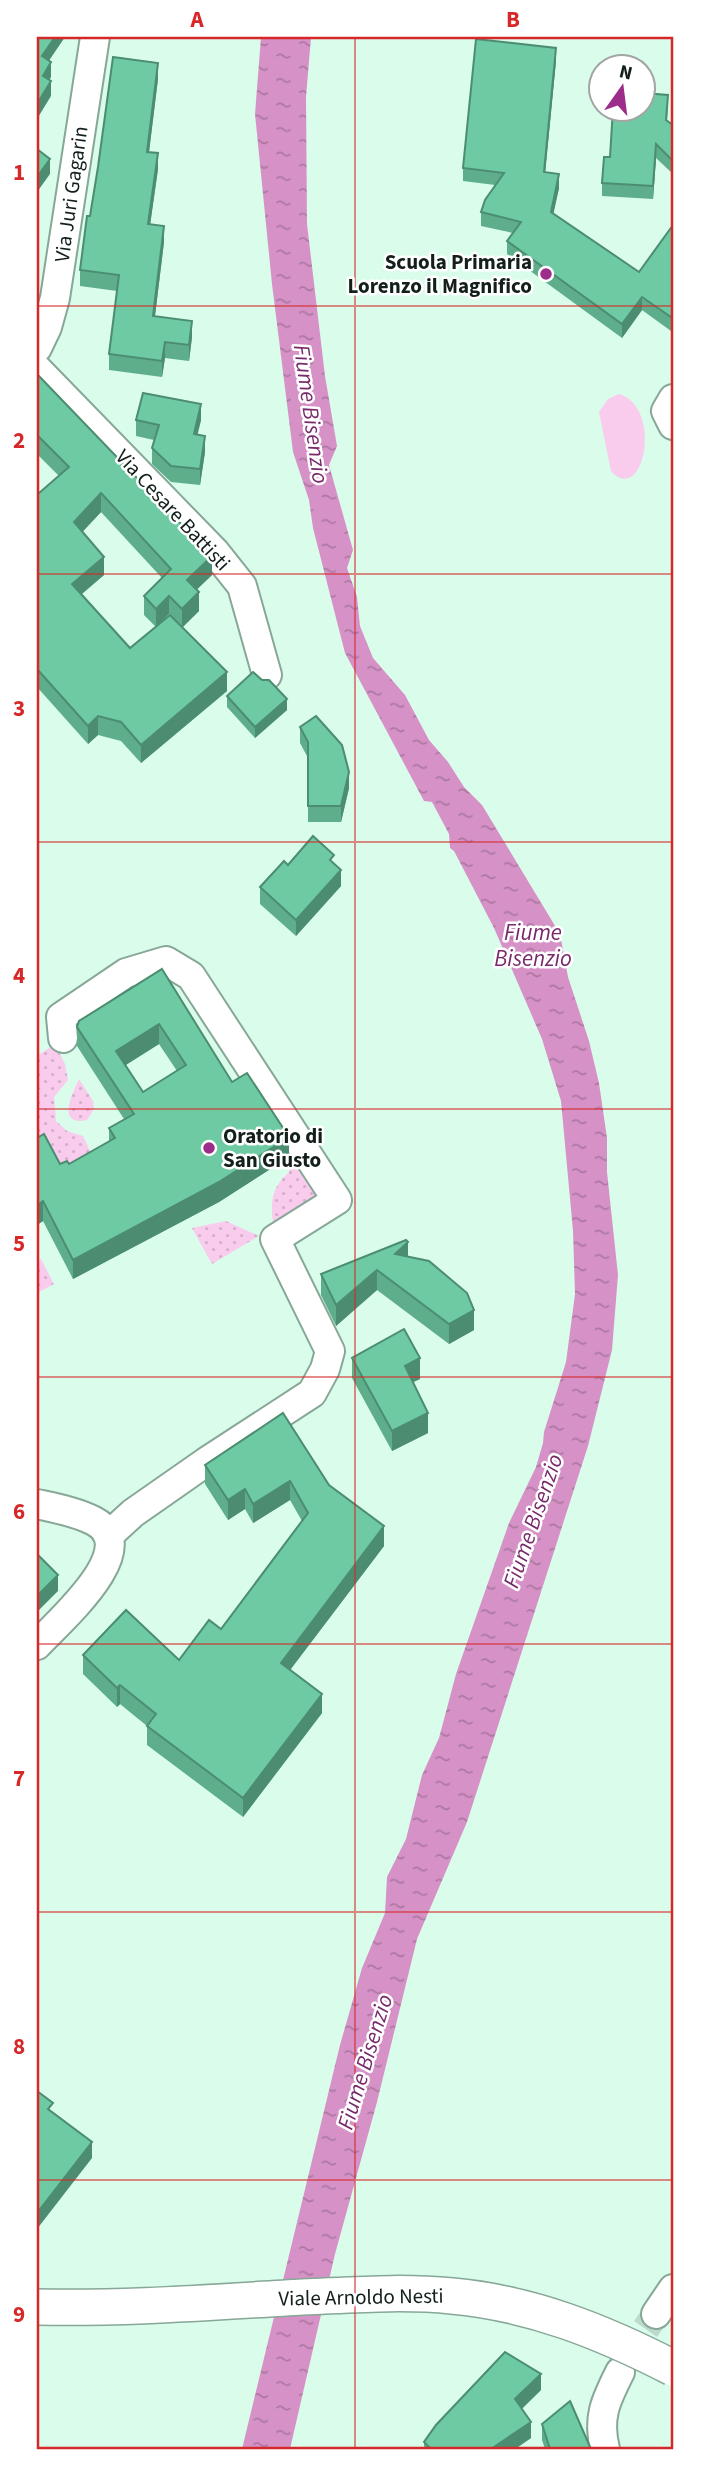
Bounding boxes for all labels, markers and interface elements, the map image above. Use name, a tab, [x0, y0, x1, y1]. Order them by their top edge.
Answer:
text: A	[189, 3, 204, 36]
text: B	[506, 3, 520, 36]
north arrow	[588, 52, 658, 122]
text: N	[616, 58, 635, 88]
street label: Via Juri Gagarin	[47, 124, 95, 264]
text: 1	[13, 156, 25, 189]
place label: Scuola Primaria Lorenzo il Magnifico	[347, 247, 532, 301]
marker: Scuola Primaria Lorenzo il Magnifico	[538, 266, 554, 282]
water label: Fiume Bisenzio	[285, 342, 337, 486]
text: 2	[13, 424, 25, 457]
street label: Via Cesare Battisti	[109, 443, 237, 577]
text: 3	[13, 692, 25, 725]
water label: Fiume Bisenzio	[494, 916, 572, 975]
text: 4	[13, 959, 25, 992]
place label: Oratorio di San Giusto	[223, 1121, 323, 1175]
marker: Oratorio di San Giusto	[201, 1140, 217, 1156]
text: 5	[13, 1227, 25, 1260]
water label: Fiume Bisenzio	[495, 1449, 571, 1593]
text: 6	[13, 1495, 25, 1528]
text: 7	[13, 1762, 25, 1795]
water label: Fiume Bisenzio	[329, 1990, 401, 2134]
text: 8	[13, 2030, 25, 2063]
street label: Viale Arnoldo Nesti	[278, 2281, 444, 2313]
text: 9	[13, 2298, 25, 2331]

